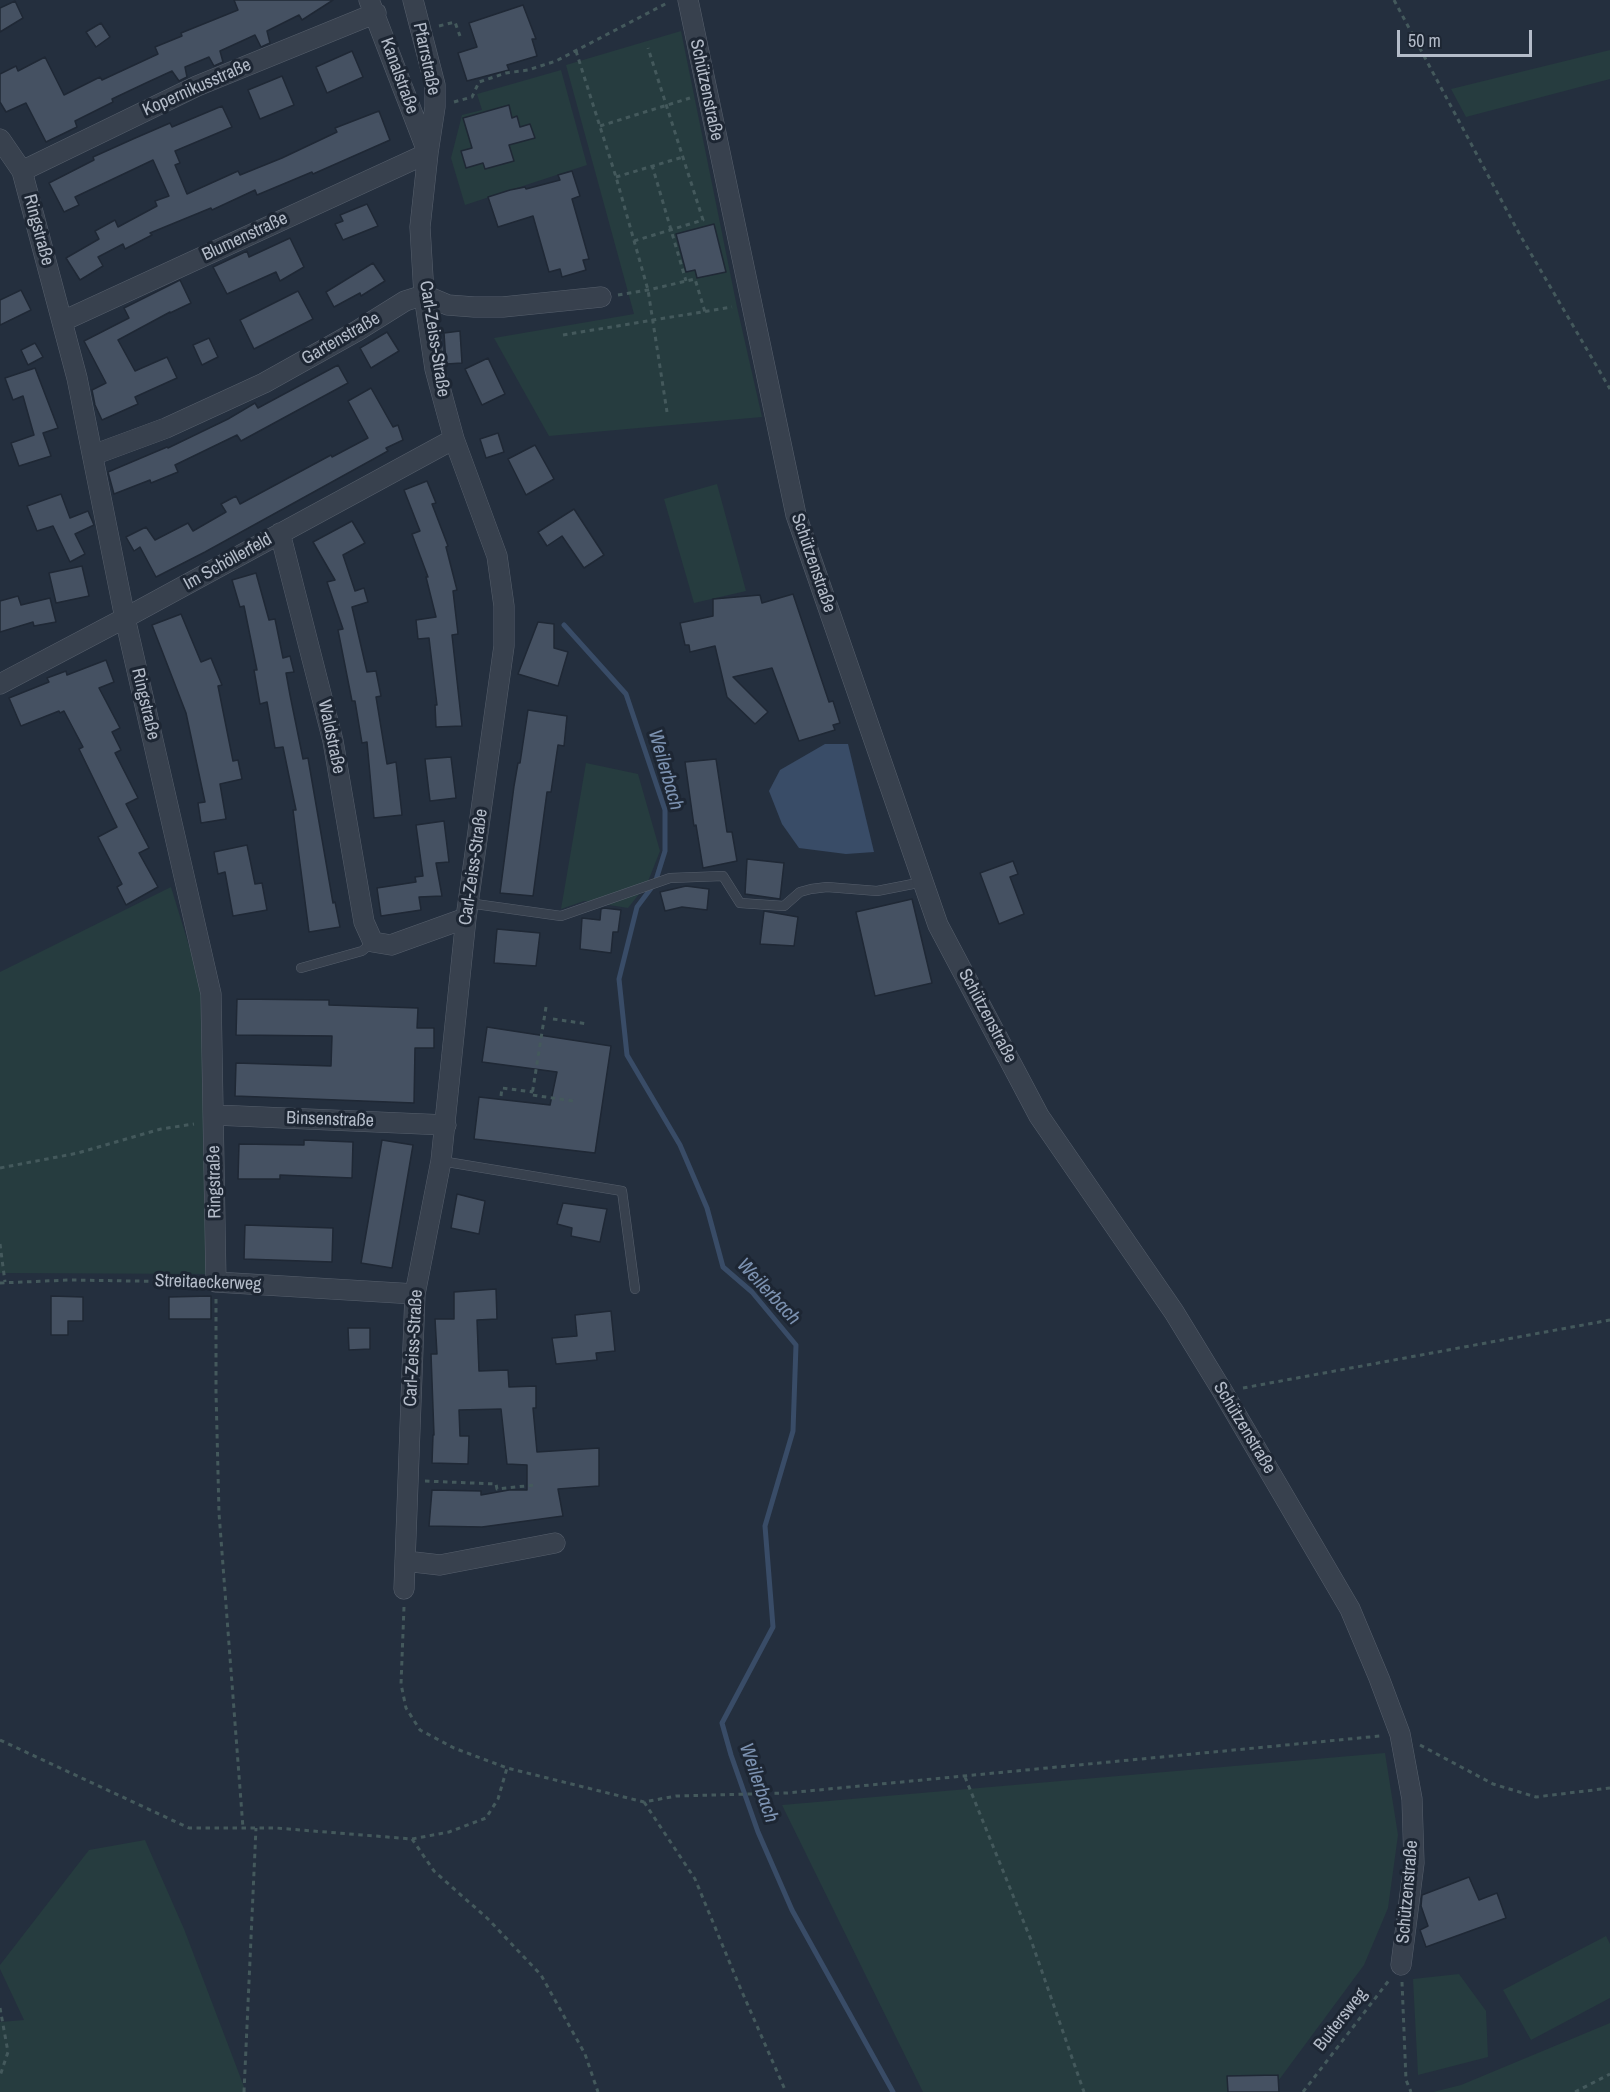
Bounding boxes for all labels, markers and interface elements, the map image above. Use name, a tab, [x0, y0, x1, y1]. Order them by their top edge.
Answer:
scale bar	[1400, 18, 1535, 56]
street label: Pfarrstraße	[408, 21, 444, 97]
text: 50 m	[1408, 28, 1441, 53]
street label: Kanalstraße	[375, 35, 423, 117]
street label: Schützenstraße	[685, 37, 727, 143]
street label: Kopernikusstraße	[139, 54, 255, 122]
street label: Ringstraße	[18, 192, 58, 268]
street label: Blumenstraße	[199, 208, 291, 266]
street label: Carl-Zeiss-Straße	[414, 279, 454, 399]
street label: Gartenstraße	[298, 308, 384, 370]
street label: Schützenstraße	[786, 511, 840, 615]
street label: Im Schöllerfeld	[180, 529, 276, 595]
street label: Ringstraße	[126, 666, 164, 742]
street label: Waldstraße	[313, 698, 349, 776]
water label: Weilerbach	[642, 727, 688, 813]
street label: Carl-Zeiss-Straße	[455, 807, 493, 927]
street label: Schützenstraße	[953, 965, 1021, 1067]
street label: Binsenstraße	[286, 1108, 374, 1132]
street label: Ringstraße	[204, 1145, 226, 1219]
water label: Weilerbach	[731, 1254, 805, 1330]
street label: Streitaeckerweg	[154, 1270, 262, 1296]
street label: Carl-Zeiss-Straße	[400, 1289, 428, 1407]
street label: Schützenstraße	[1208, 1378, 1280, 1478]
water label: Weilerbach	[733, 1740, 783, 1826]
street label: Schützenstraße	[1393, 1840, 1423, 1944]
street label: Buitersweg	[1310, 1984, 1372, 2056]

